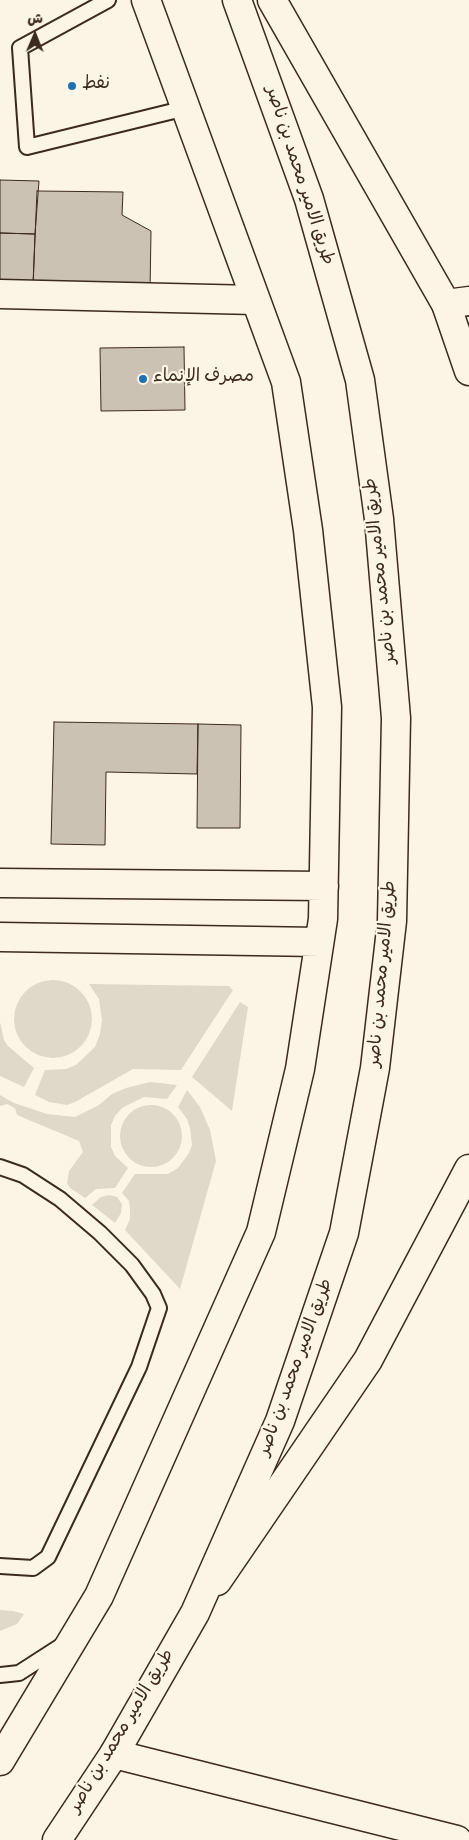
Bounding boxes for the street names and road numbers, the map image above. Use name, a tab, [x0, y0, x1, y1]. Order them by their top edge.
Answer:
street label: طريق الامير محمد بن ناصر	[259, 84, 337, 268]
street label: طريق الامير محمد بن ناصر	[361, 477, 403, 665]
street label: طريق الامير محمد بن ناصر	[365, 880, 403, 1068]
street label: طريق الامير محمد بن ناصر	[255, 1276, 339, 1460]
street label: طريق الامير محمد بن ناصر	[66, 1646, 180, 1818]

